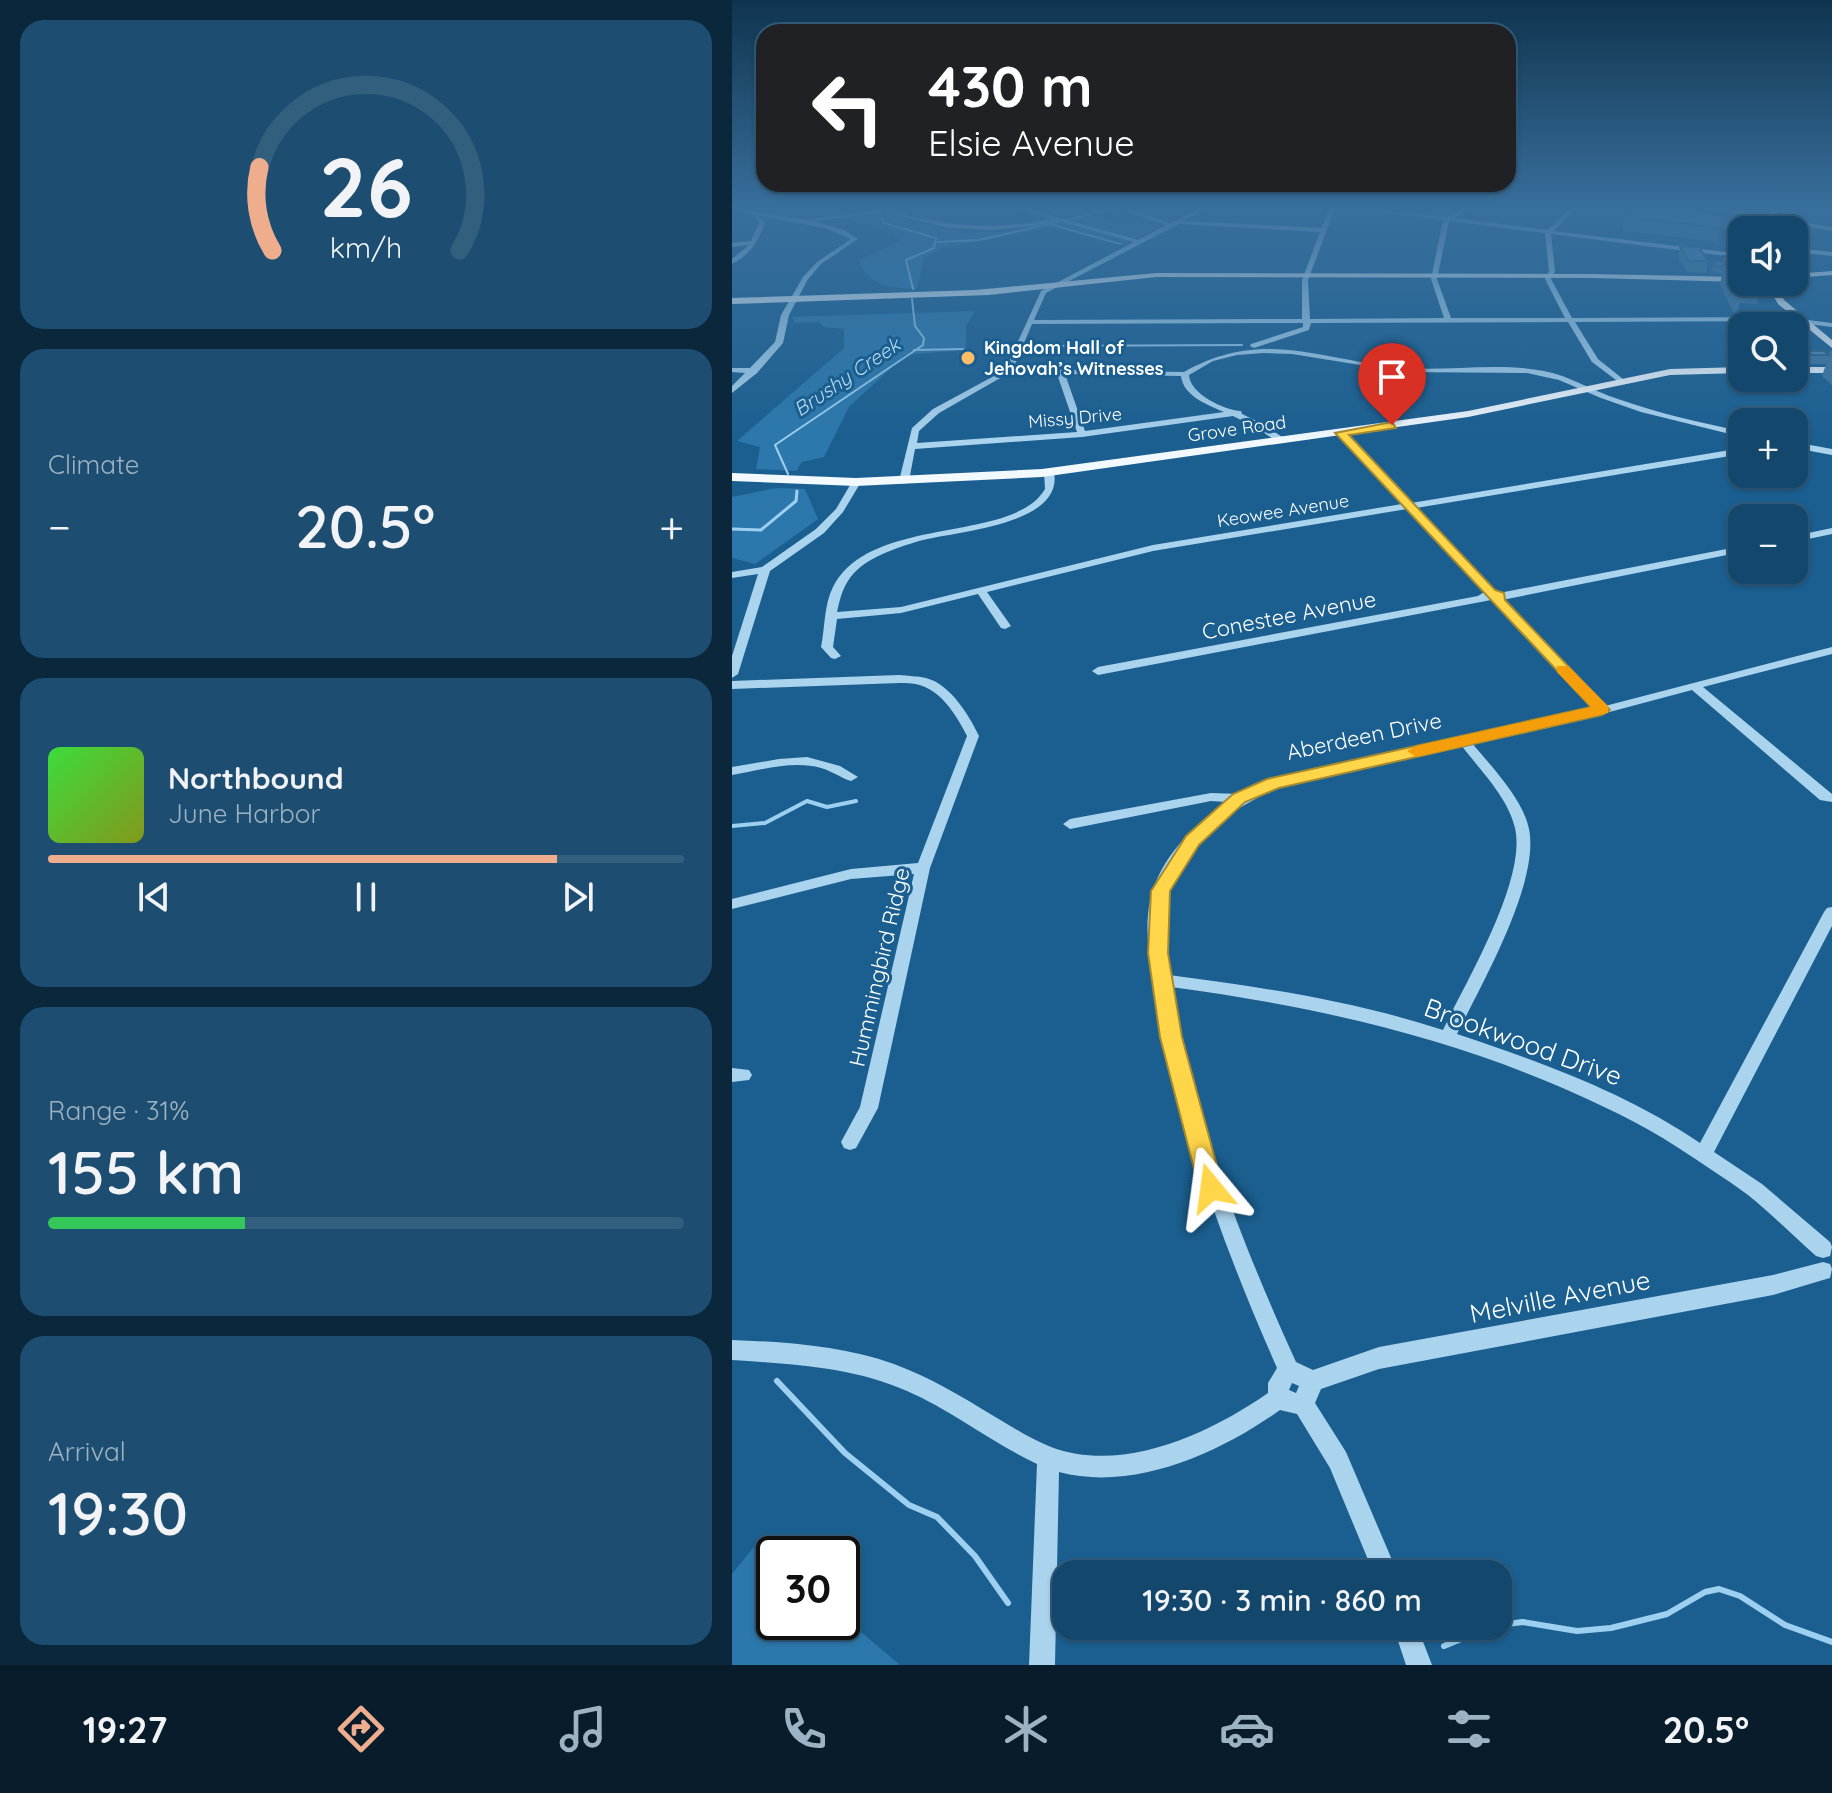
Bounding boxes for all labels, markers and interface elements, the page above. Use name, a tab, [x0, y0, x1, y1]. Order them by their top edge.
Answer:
text: 430 m	[928, 51, 1093, 121]
icon: left	[796, 56, 900, 160]
text: Elsie Avenue	[928, 120, 1135, 165]
text: 26	[319, 133, 413, 237]
map controls	[1728, 216, 1808, 584]
button: sound	[1728, 216, 1808, 296]
text: km/h	[330, 229, 402, 265]
button: search	[1728, 312, 1808, 392]
water label: Brushy Creek	[789, 330, 907, 421]
place label: Kingdom Hall of Jehovah’s Witnesses	[984, 336, 1164, 380]
pin	[1358, 343, 1426, 425]
marker: Kingdom Hall of Jehovah’s Witnesses	[959, 349, 977, 367]
icon: arrive	[1370, 355, 1414, 399]
street label: Missy Drive	[1027, 402, 1123, 433]
button: +	[1728, 408, 1808, 488]
street label: Grove Road	[1186, 410, 1288, 447]
text: Climate	[48, 448, 139, 481]
text: 20.5°	[295, 488, 435, 563]
street label: Keowee Avenue	[1215, 489, 1350, 532]
text: −	[48, 499, 71, 554]
text: +	[659, 499, 684, 554]
button: −	[1728, 504, 1808, 584]
street label: Conestee Avenue	[1200, 584, 1378, 646]
street label: Aberdeen Drive	[1284, 706, 1444, 766]
text: Northbound	[168, 759, 344, 797]
text: June Harbor	[168, 797, 320, 830]
street label: Hummingbird Ridge	[842, 865, 916, 1069]
icon: previous	[132, 875, 176, 919]
icon: pause	[344, 875, 388, 919]
icon: next	[556, 875, 600, 919]
street label: Brookwood Drive	[1420, 990, 1627, 1093]
text: Range · 31%	[48, 1094, 189, 1127]
text: 155 km	[48, 1134, 244, 1209]
position arrow	[1169, 1146, 1253, 1230]
street label: Melville Avenue	[1467, 1263, 1653, 1330]
text: Arrival	[48, 1435, 126, 1468]
text: 19:30	[48, 1475, 188, 1550]
speed limit sign: 30	[756, 1536, 860, 1640]
text: 19:30 · 3 min · 860 m	[1142, 1581, 1422, 1619]
icon: directions	[333, 1701, 389, 1757]
icon: music	[555, 1701, 611, 1757]
icon: phone	[776, 1701, 832, 1757]
icon: climate	[998, 1701, 1054, 1757]
icon: car	[1219, 1701, 1275, 1757]
icon: filters	[1441, 1701, 1497, 1757]
text: 19:27	[83, 1707, 167, 1752]
text: 20.5°	[1663, 1707, 1749, 1752]

